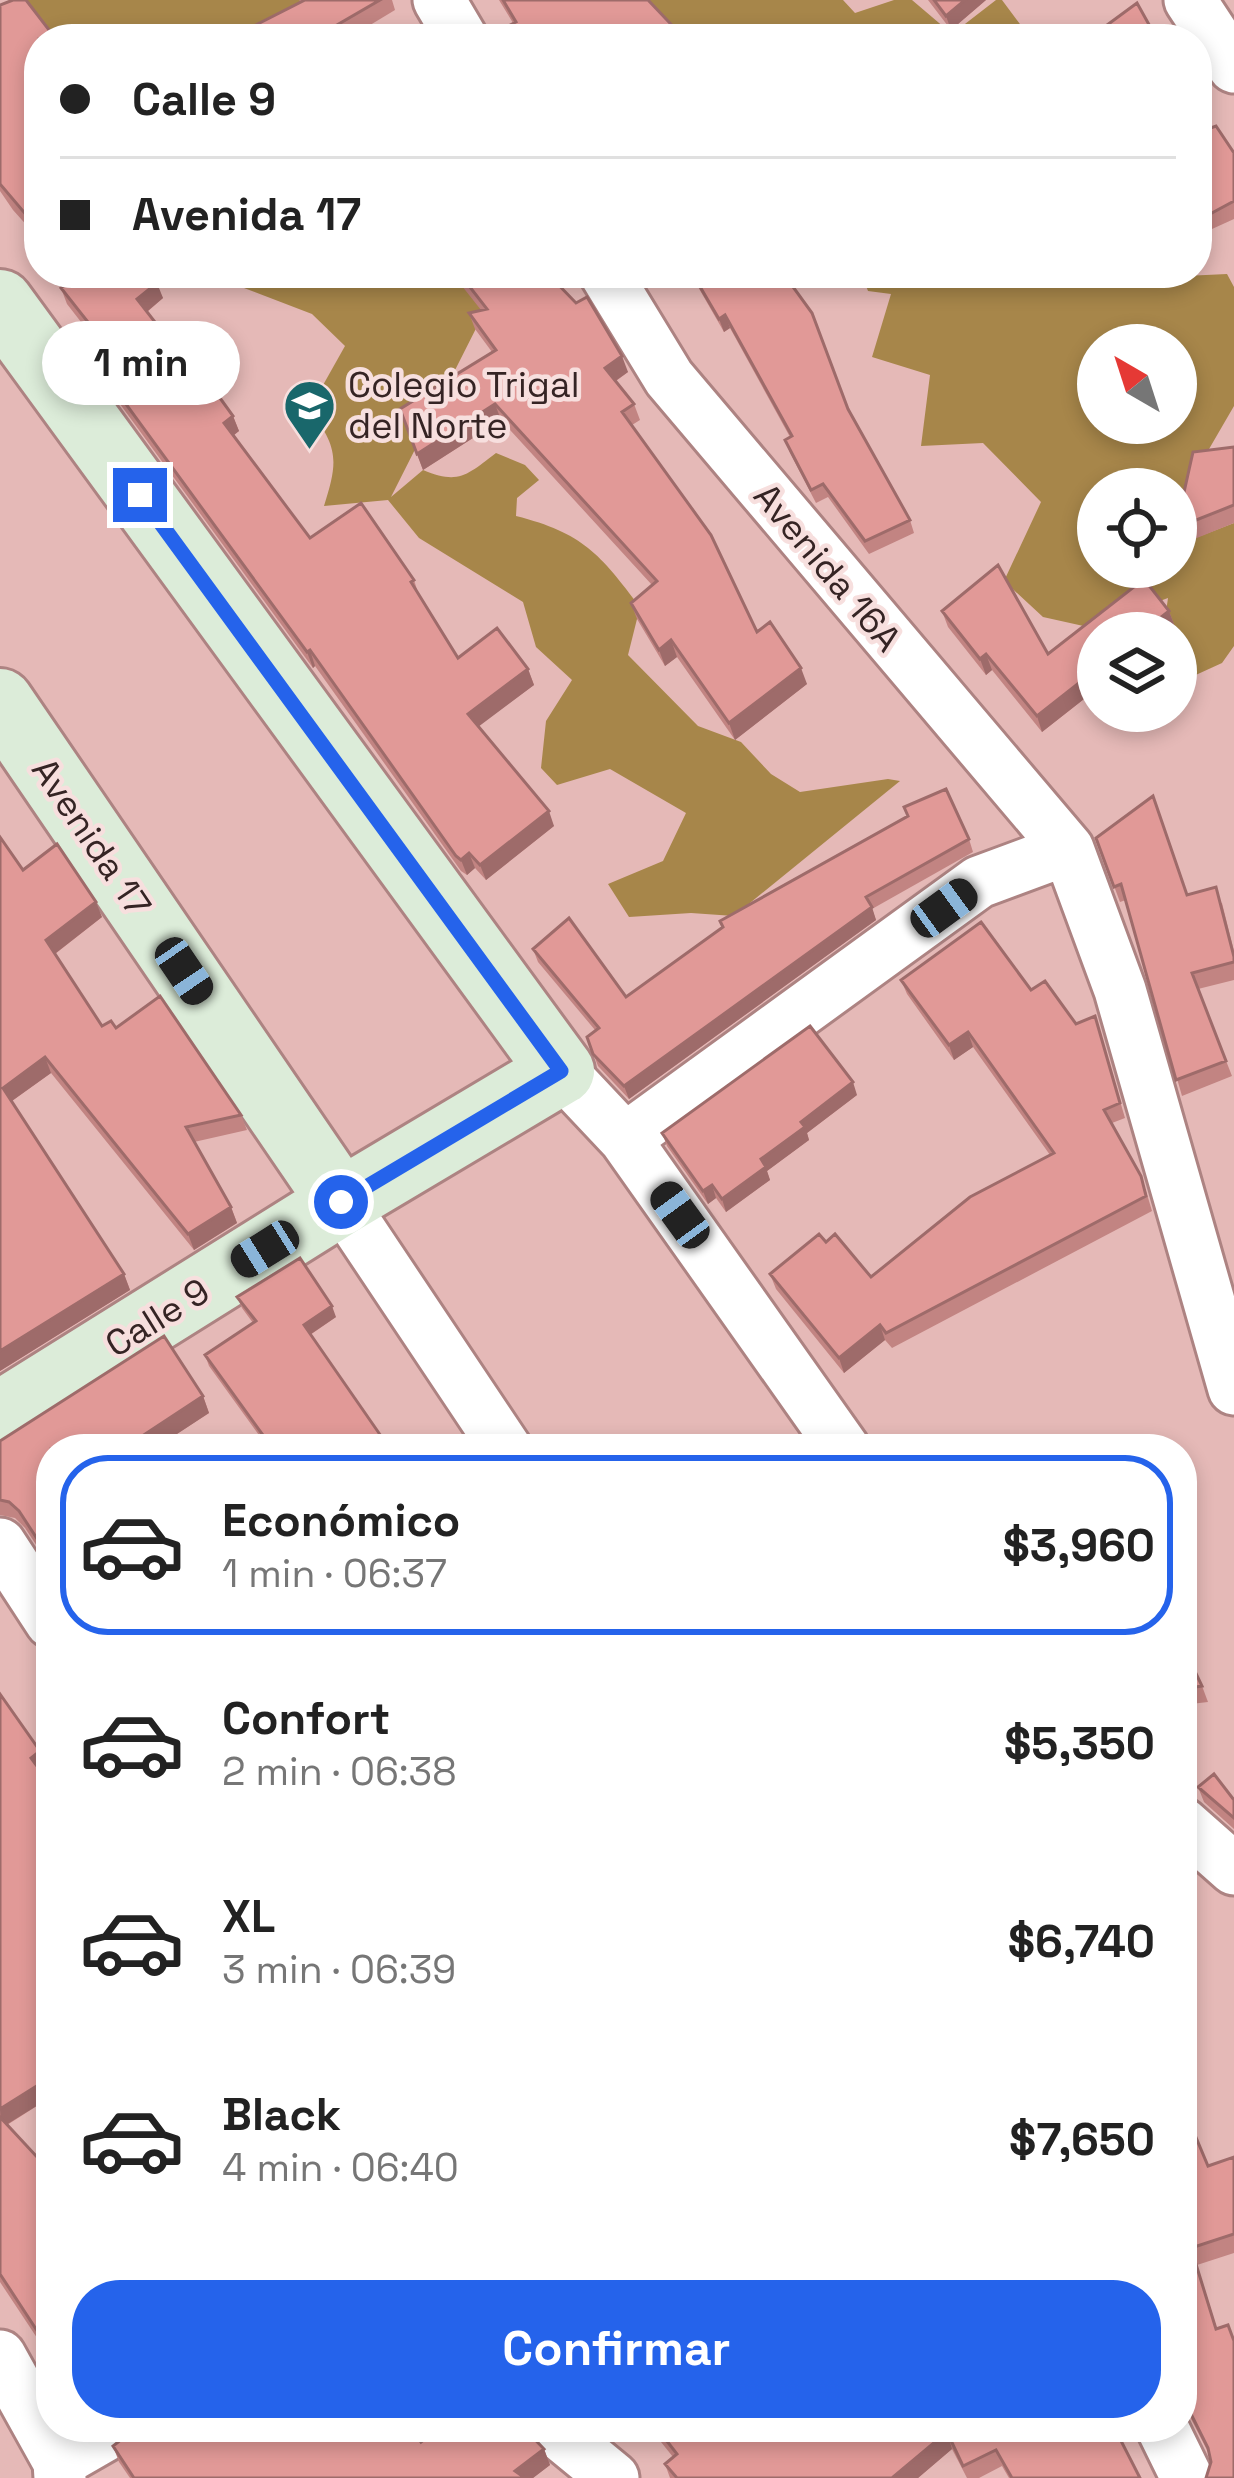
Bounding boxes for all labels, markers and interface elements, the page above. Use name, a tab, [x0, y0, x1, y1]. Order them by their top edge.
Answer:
text: Calle 9	[132, 71, 276, 128]
text: Avenida 17	[132, 186, 361, 243]
callout: 1 min	[41, 321, 239, 405]
north arrow	[1077, 324, 1197, 444]
map controls	[1077, 324, 1197, 732]
text: 1 min	[93, 338, 189, 387]
place label: Colegio Trigal del Norte	[348, 362, 579, 449]
school or university icon: Colegio Trigal del Norte	[281, 377, 337, 451]
route end	[113, 468, 167, 522]
button: locate	[1077, 468, 1197, 588]
street label: Avenida 16A	[743, 474, 911, 661]
button: layers	[1077, 612, 1197, 732]
street label: Avenida 17	[21, 750, 161, 926]
car	[904, 872, 984, 944]
car	[149, 931, 219, 1011]
route start	[314, 1175, 368, 1229]
car	[644, 1175, 716, 1255]
car	[225, 1215, 305, 1283]
street label: Calle 9	[97, 1268, 218, 1368]
icon: car	[78, 1491, 186, 1599]
text: Económico	[222, 1492, 460, 1549]
text: $3,960	[1002, 1517, 1155, 1574]
text: 1 min · 06:37	[222, 1549, 447, 1598]
icon: car	[78, 1689, 186, 1797]
text: Confort	[222, 1690, 390, 1747]
text: $5,350	[1004, 1715, 1155, 1772]
text: 2 min · 06:38	[222, 1747, 456, 1796]
icon: car	[78, 1887, 186, 1995]
text: XL	[222, 1888, 275, 1945]
text: $6,740	[1008, 1913, 1155, 1970]
text: 3 min · 06:39	[222, 1945, 456, 1994]
icon: car	[78, 2085, 186, 2193]
text: Black	[222, 2086, 341, 2143]
text: $7,650	[1009, 2111, 1155, 2168]
text: 4 min · 06:40	[222, 2143, 459, 2192]
button: Confirmar	[72, 2280, 1161, 2418]

